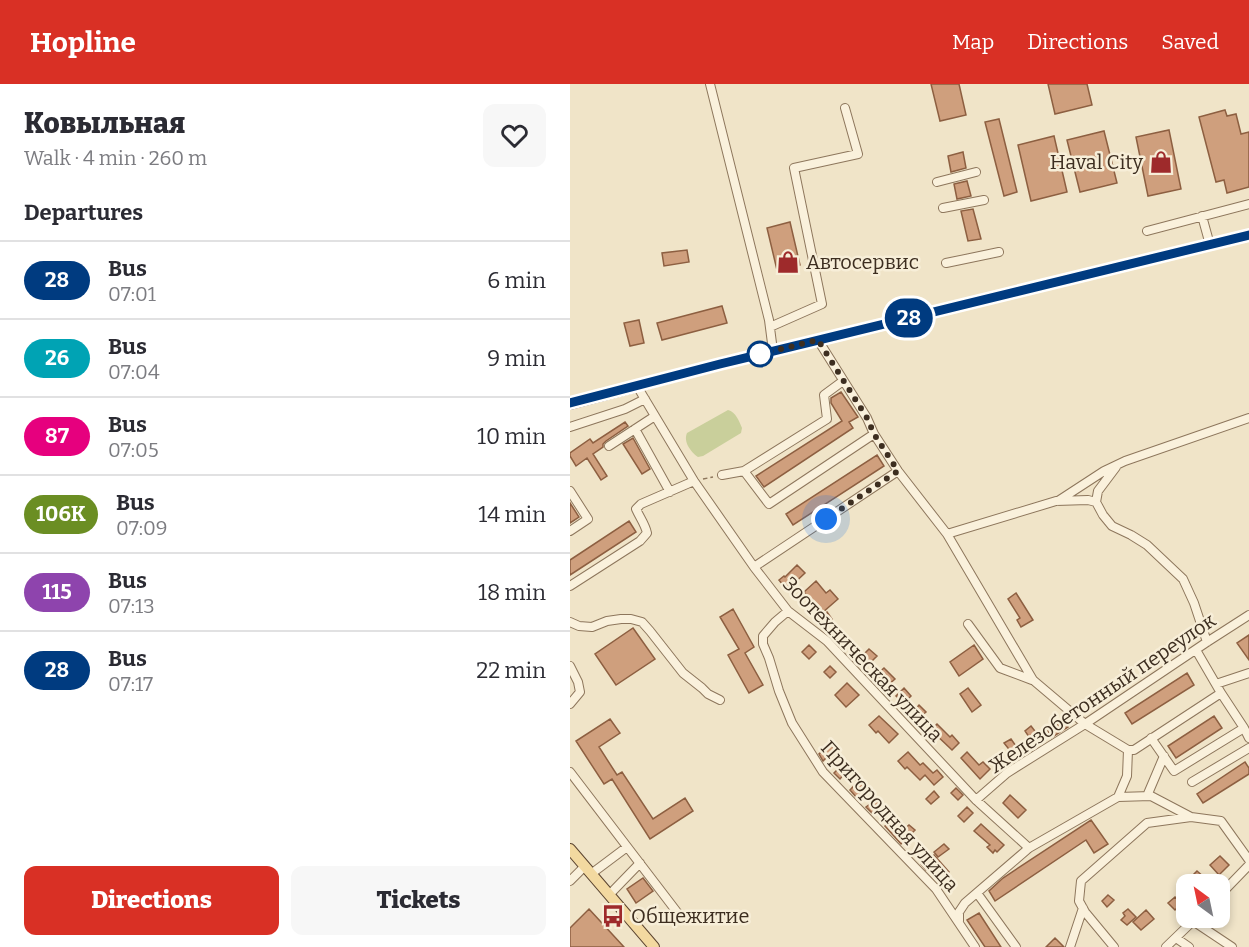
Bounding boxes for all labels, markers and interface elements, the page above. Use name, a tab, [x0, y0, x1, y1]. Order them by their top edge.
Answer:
text: Hopline	[30, 26, 136, 59]
text: Map	[952, 29, 994, 55]
text: Directions	[1027, 29, 1128, 55]
text: Saved	[1161, 29, 1219, 55]
button: heart	[483, 104, 546, 167]
text: Ковыльная	[24, 107, 185, 140]
text: Walk · 4 min · 260 m	[24, 146, 207, 170]
shop icon: Haval Сity	[1148, 149, 1174, 175]
place label: Haval Сity	[1050, 150, 1143, 174]
text: Departures	[24, 199, 143, 226]
shop icon: Автосервис	[775, 249, 801, 275]
place label: Автосервис	[806, 250, 919, 274]
text: Bus	[108, 255, 147, 282]
text: 28	[45, 267, 69, 293]
text: 6 min	[487, 267, 546, 294]
text: 07:01	[108, 282, 156, 306]
line badge: 28	[882, 298, 936, 338]
text: 28	[897, 305, 921, 331]
text: Bus	[108, 333, 147, 360]
unlabelled marker	[747, 341, 773, 367]
text: 26	[45, 345, 69, 371]
text: 9 min	[487, 345, 546, 372]
text: 07:04	[108, 360, 160, 384]
text: Bus	[108, 411, 147, 438]
text: 87	[45, 423, 69, 449]
text: 10 min	[477, 423, 546, 450]
text: 07:05	[108, 438, 159, 462]
text: Bus	[116, 489, 155, 516]
text: 106К	[36, 501, 86, 527]
text: 14 min	[478, 501, 546, 528]
your location	[811, 504, 841, 534]
text: 07:09	[116, 516, 168, 540]
text: Bus	[108, 567, 147, 594]
street label: Зоотехническая улица	[778, 571, 948, 747]
text: 115	[42, 579, 72, 605]
text: 18 min	[478, 579, 546, 606]
text: 07:13	[108, 594, 155, 618]
street label: Железобетонный переулок	[984, 608, 1220, 778]
text: Bus	[108, 645, 147, 672]
text: 28	[45, 657, 69, 683]
text: 22 min	[476, 657, 546, 684]
text: 07:17	[108, 672, 153, 696]
street label: Пригородная улица	[816, 736, 964, 896]
button: Directions	[24, 866, 279, 935]
button: Tickets	[291, 866, 546, 935]
north arrow	[1176, 874, 1230, 928]
map controls	[1176, 874, 1230, 928]
bus stop icon: Общежитие	[600, 903, 626, 929]
place label: Общежитие	[631, 904, 749, 928]

